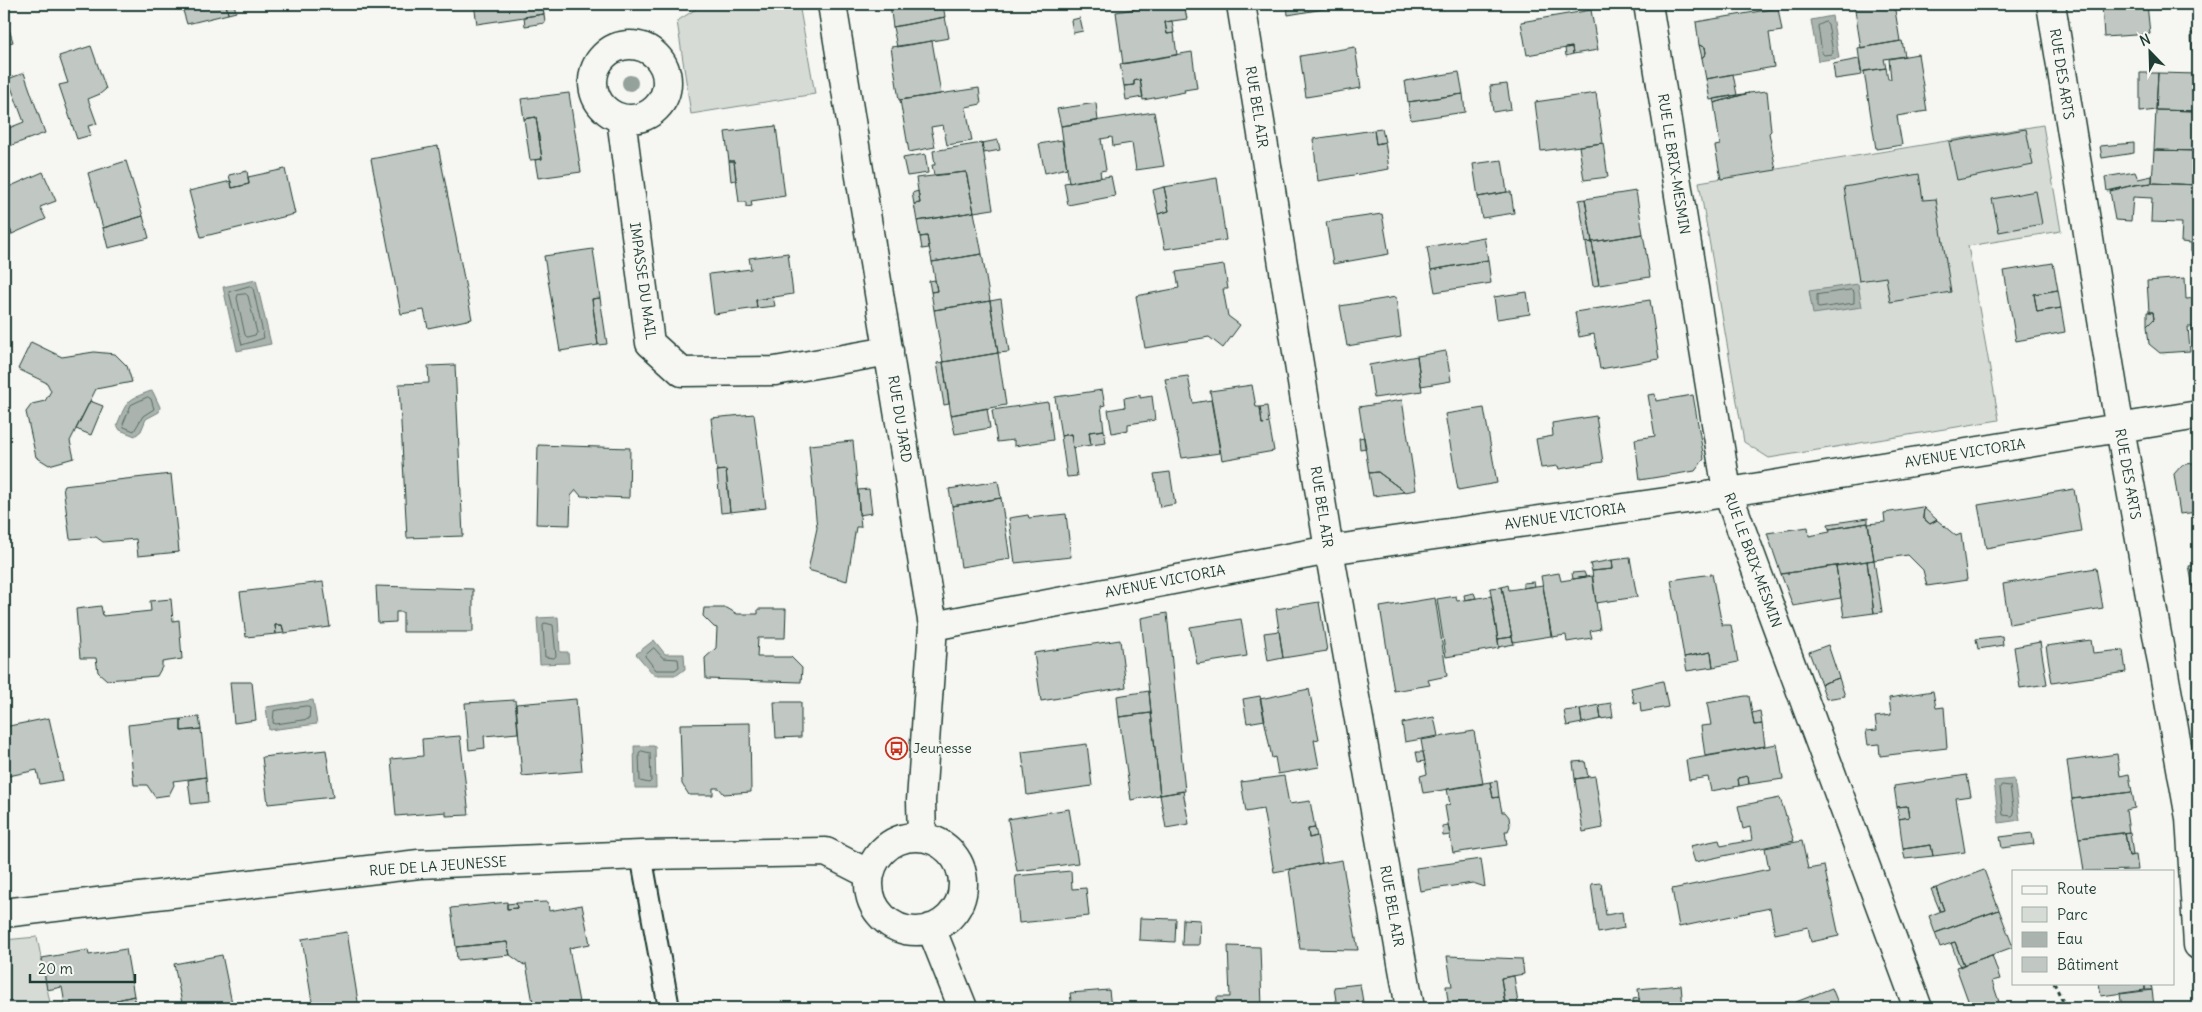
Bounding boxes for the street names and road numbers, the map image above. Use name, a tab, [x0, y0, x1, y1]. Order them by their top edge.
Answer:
street label: RUE DES ARTS	[2046, 27, 2078, 121]
street label: RUE BEL AIR	[1242, 65, 1272, 149]
street label: RUE LE BRIX-MESMIN	[1654, 92, 1694, 236]
street label: IMPASSE DU MAIL	[626, 221, 660, 341]
street label: RUE DU JARD	[884, 374, 916, 464]
street label: RUE DES ARTS	[2111, 427, 2145, 521]
street label: AVENUE VICTORIA	[1903, 435, 2027, 471]
street label: RUE BEL AIR	[1307, 465, 1337, 549]
street label: RUE LE BRIX-MESMIN	[1720, 490, 1786, 630]
street label: AVENUE VICTORIA	[1503, 499, 1627, 533]
street label: AVENUE VICTORIA	[1103, 561, 1227, 601]
street label: RUE DE LA JEUNESSE	[368, 852, 508, 880]
street label: RUE BEL AIR	[1376, 864, 1408, 948]

